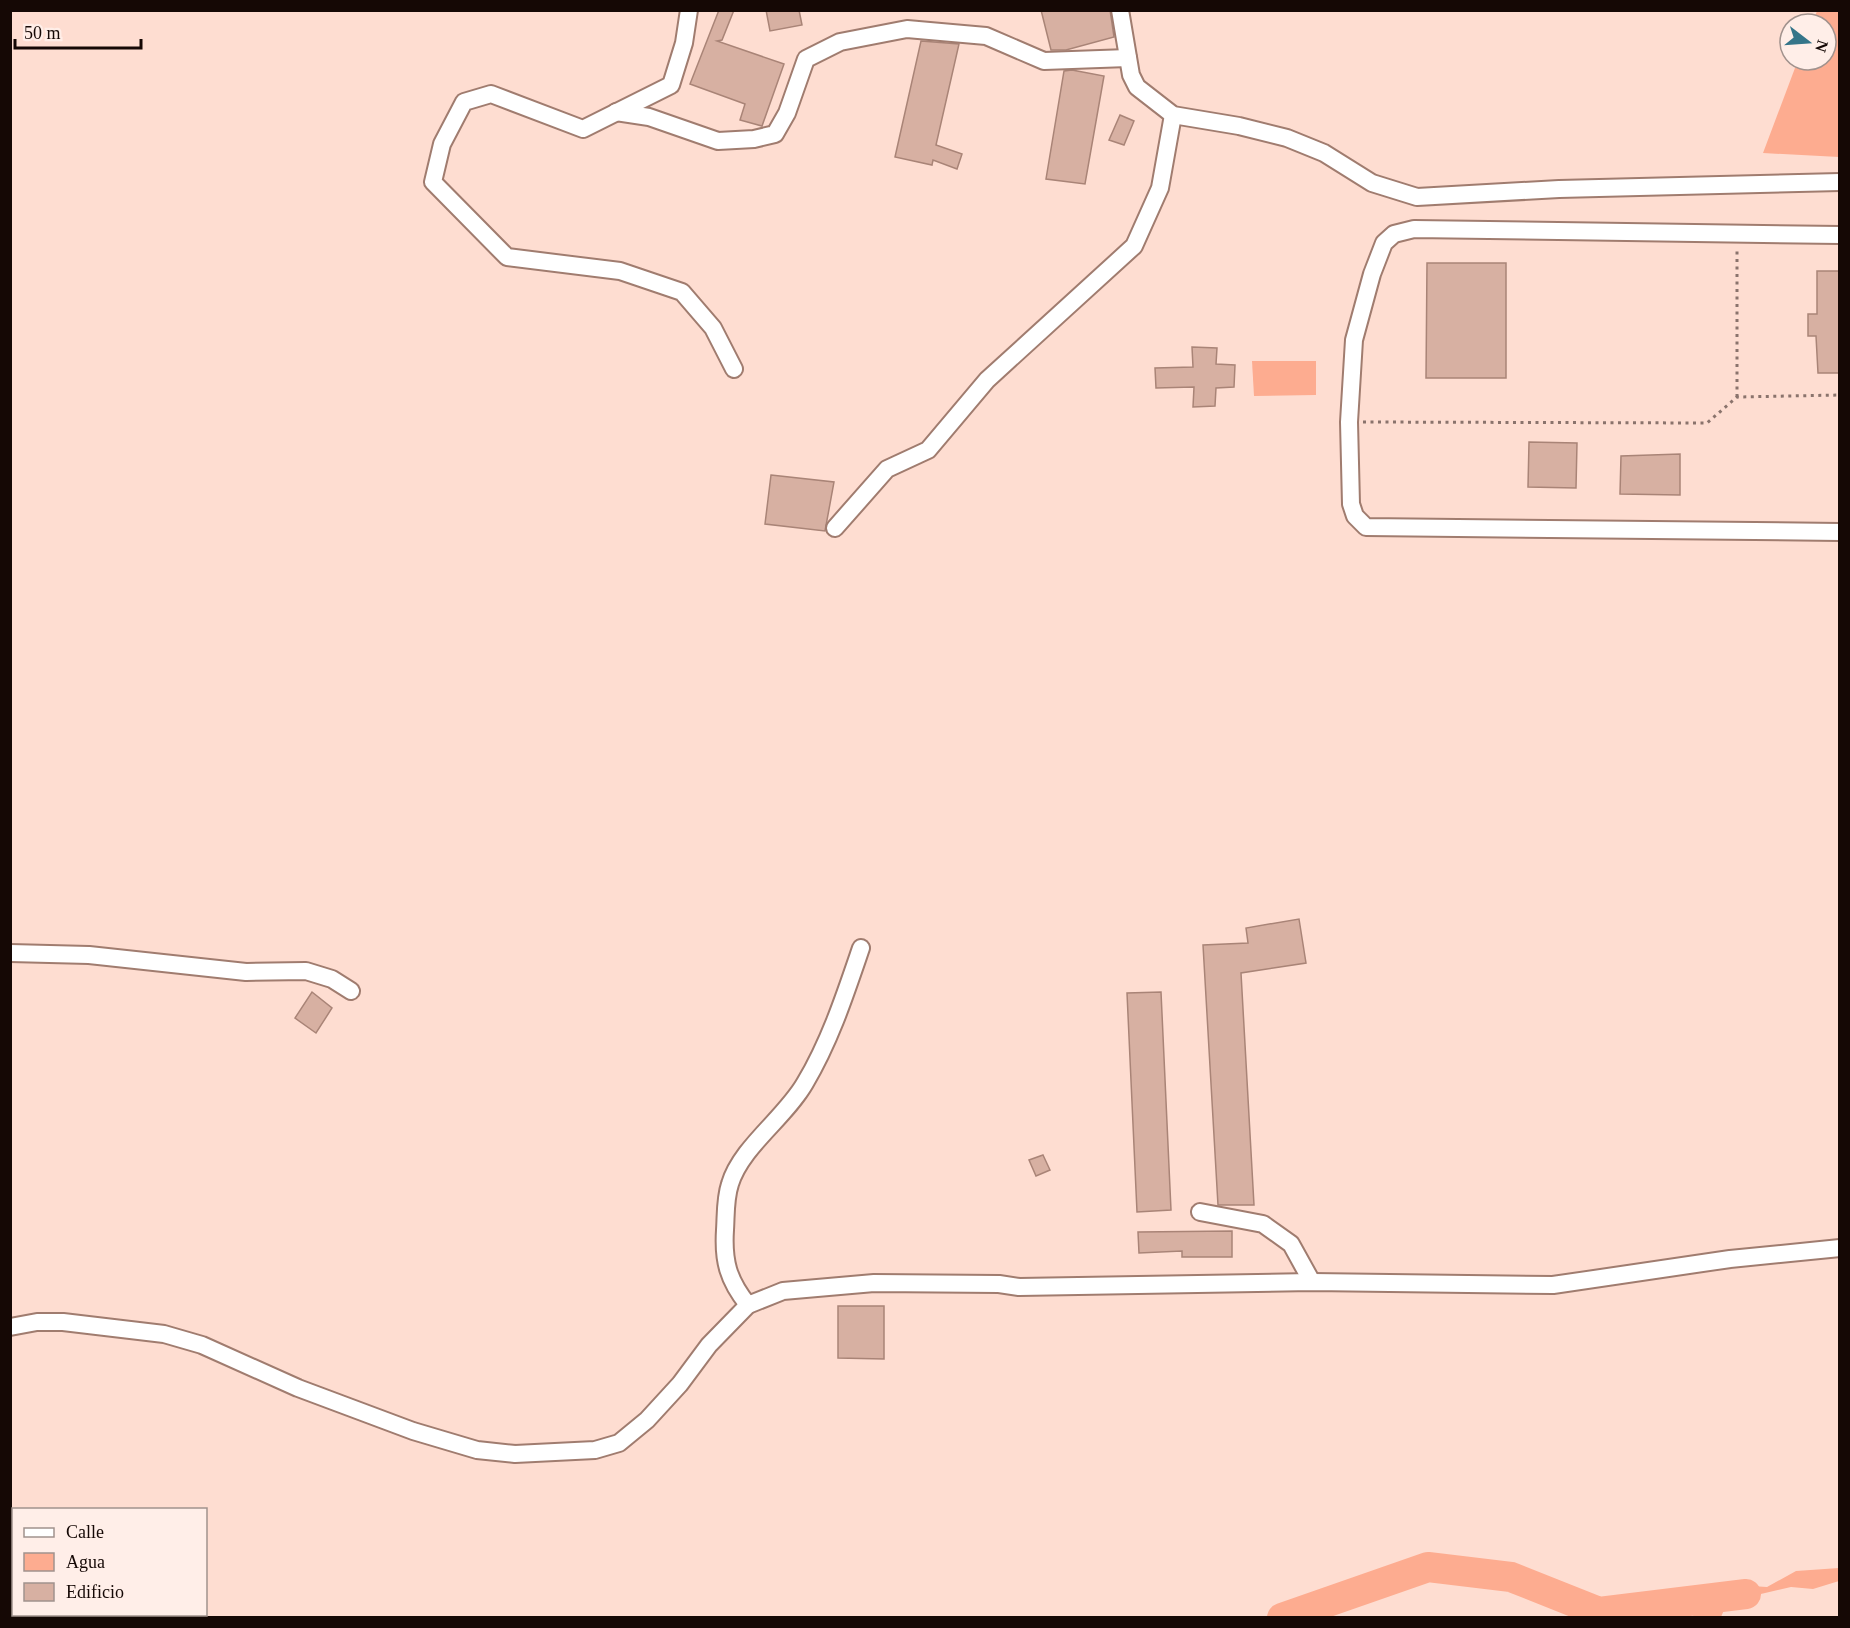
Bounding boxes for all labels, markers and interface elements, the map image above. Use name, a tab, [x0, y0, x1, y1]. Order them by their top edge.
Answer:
scale bar	[15, 12, 141, 50]
north arrow	[1778, 12, 1838, 72]
text: 50 m	[24, 23, 61, 43]
text: N	[1812, 38, 1832, 55]
legend	[12, 1508, 207, 1616]
text: Calle	[66, 1522, 104, 1542]
text: Agua	[66, 1552, 105, 1572]
text: Edificio	[66, 1582, 124, 1602]

